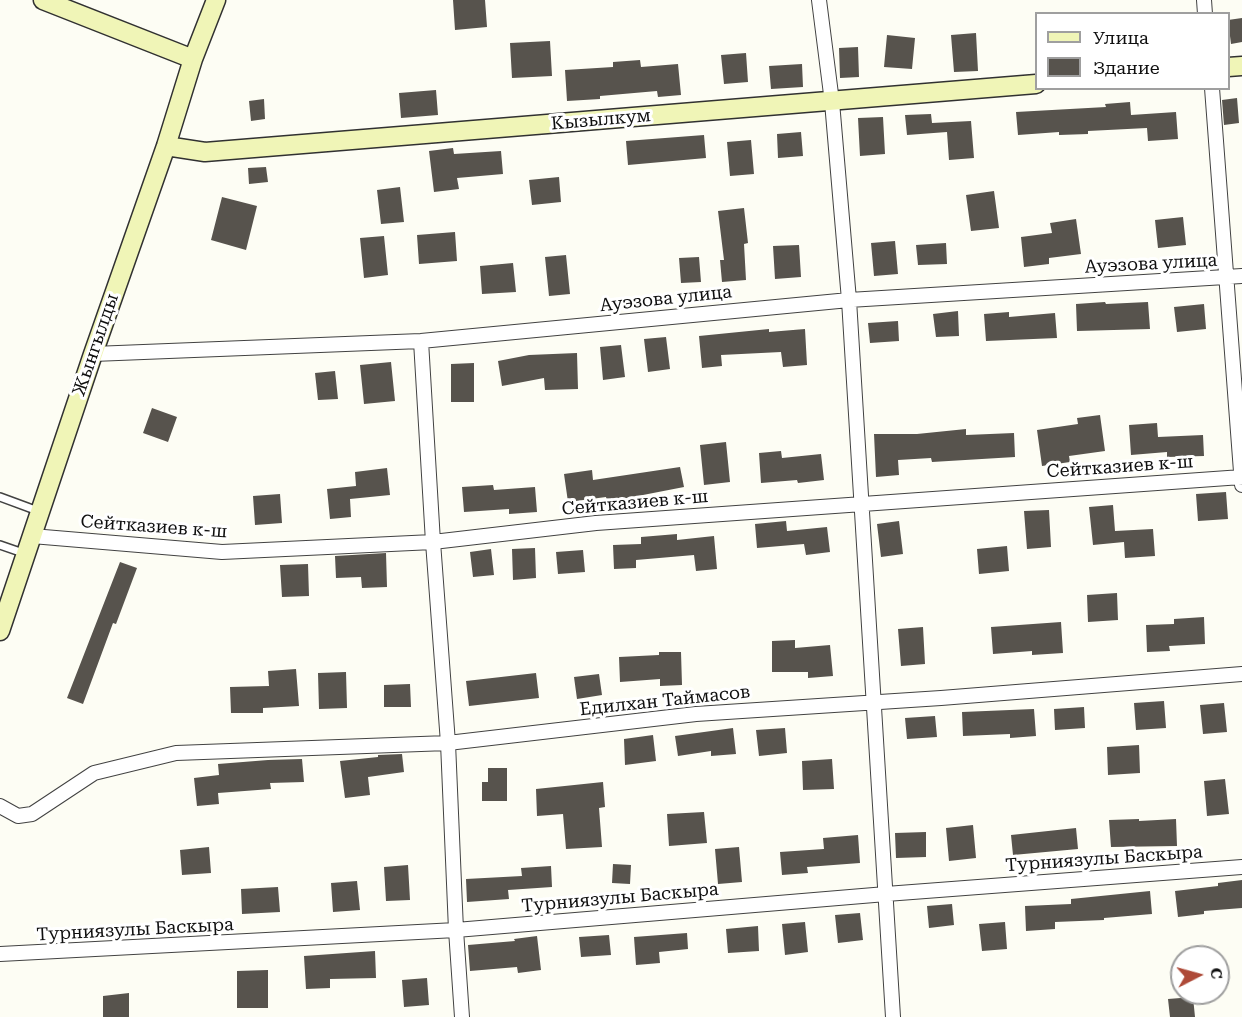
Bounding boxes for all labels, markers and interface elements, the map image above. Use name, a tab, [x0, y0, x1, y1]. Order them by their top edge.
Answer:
legend	[1035, 12, 1230, 90]
text: Улица	[1093, 27, 1149, 48]
text: Здание	[1093, 57, 1160, 78]
street label: Кызылкум	[550, 105, 652, 135]
street label: Ауэзова улица	[1084, 250, 1218, 278]
street label: Ауэзова улица	[599, 281, 733, 317]
street label: Жынгылды	[68, 291, 124, 399]
street label: Сейтказиев к-ш	[1046, 451, 1194, 483]
street label: Сейтказиев к-ш	[561, 486, 709, 520]
street label: Сейтказиев к-ш	[80, 511, 228, 543]
street label: Едилхан Таймасов	[579, 681, 751, 721]
street label: Турниязулы Баскыра	[1005, 841, 1203, 877]
street label: Турниязулы Баскыра	[521, 879, 719, 917]
street label: Турниязулы Баскыра	[36, 914, 234, 946]
north arrow	[1170, 945, 1230, 1005]
text: С	[1206, 967, 1226, 980]

